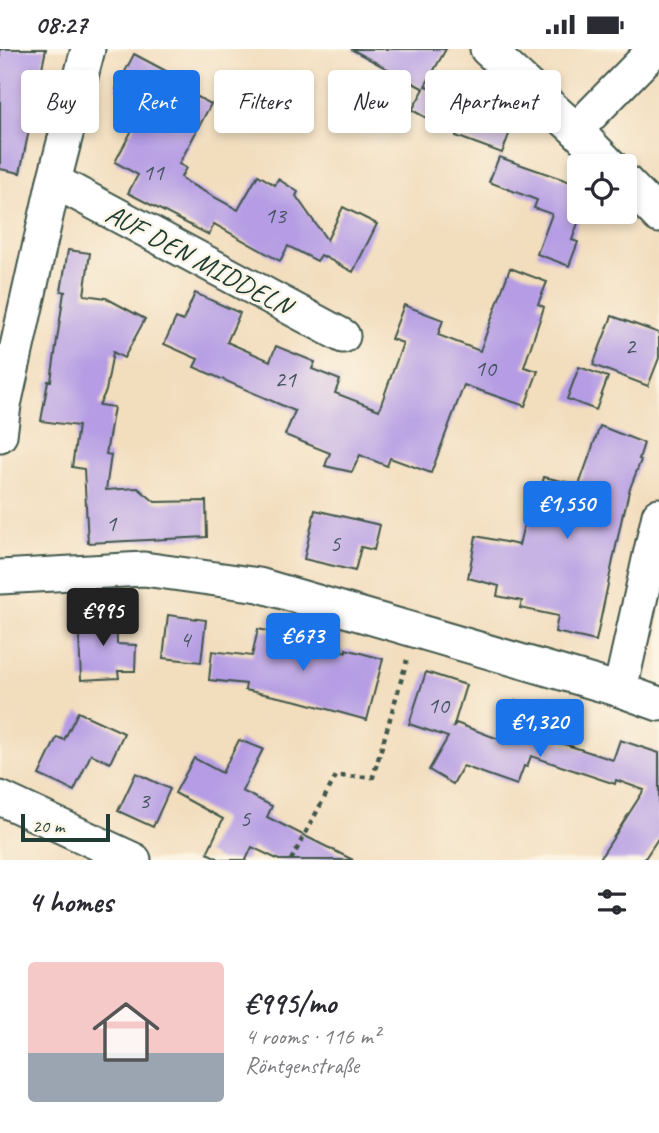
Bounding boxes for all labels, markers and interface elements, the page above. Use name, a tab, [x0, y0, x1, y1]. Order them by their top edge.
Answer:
text: 08:27	[35, 8, 87, 41]
chip: Buy	[21, 70, 99, 133]
chip: Rent	[113, 70, 200, 133]
chip: Filters	[214, 70, 314, 133]
chip: New	[328, 70, 411, 133]
chip: Apartment	[425, 70, 561, 133]
map controls	[567, 154, 637, 224]
button: locate	[567, 154, 637, 224]
house number: 11	[142, 157, 165, 187]
street label: AUF DEN MIDDELN	[100, 196, 301, 325]
house number: 13	[264, 200, 288, 230]
house number: 2	[625, 331, 638, 361]
house number: 10	[474, 353, 498, 383]
house number: 21	[274, 364, 297, 394]
pin: €1,550	[510, 482, 624, 541]
text: €1,550	[539, 489, 595, 518]
house number: 1	[106, 508, 118, 538]
house number: 5	[330, 528, 342, 558]
pin: €995	[62, 589, 144, 648]
text: €995	[83, 596, 123, 625]
pin: €673	[262, 613, 344, 673]
text: €673	[282, 621, 324, 650]
house number: 4	[180, 624, 193, 654]
house number: 10	[427, 690, 451, 720]
pin: €1,320	[483, 699, 597, 759]
text: €1,320	[512, 707, 568, 736]
house number: 3	[139, 785, 152, 815]
house number: 5	[240, 803, 252, 833]
scale bar	[21, 811, 110, 843]
text: 20 m	[32, 814, 64, 838]
text: 4 homes	[28, 883, 113, 921]
icon: filters	[593, 883, 631, 921]
text: €995/mo	[245, 984, 336, 1022]
icon: home	[84, 990, 168, 1074]
text: 4 rooms · 116 m²	[245, 1022, 380, 1051]
text: Röntgenstraße	[245, 1051, 359, 1080]

